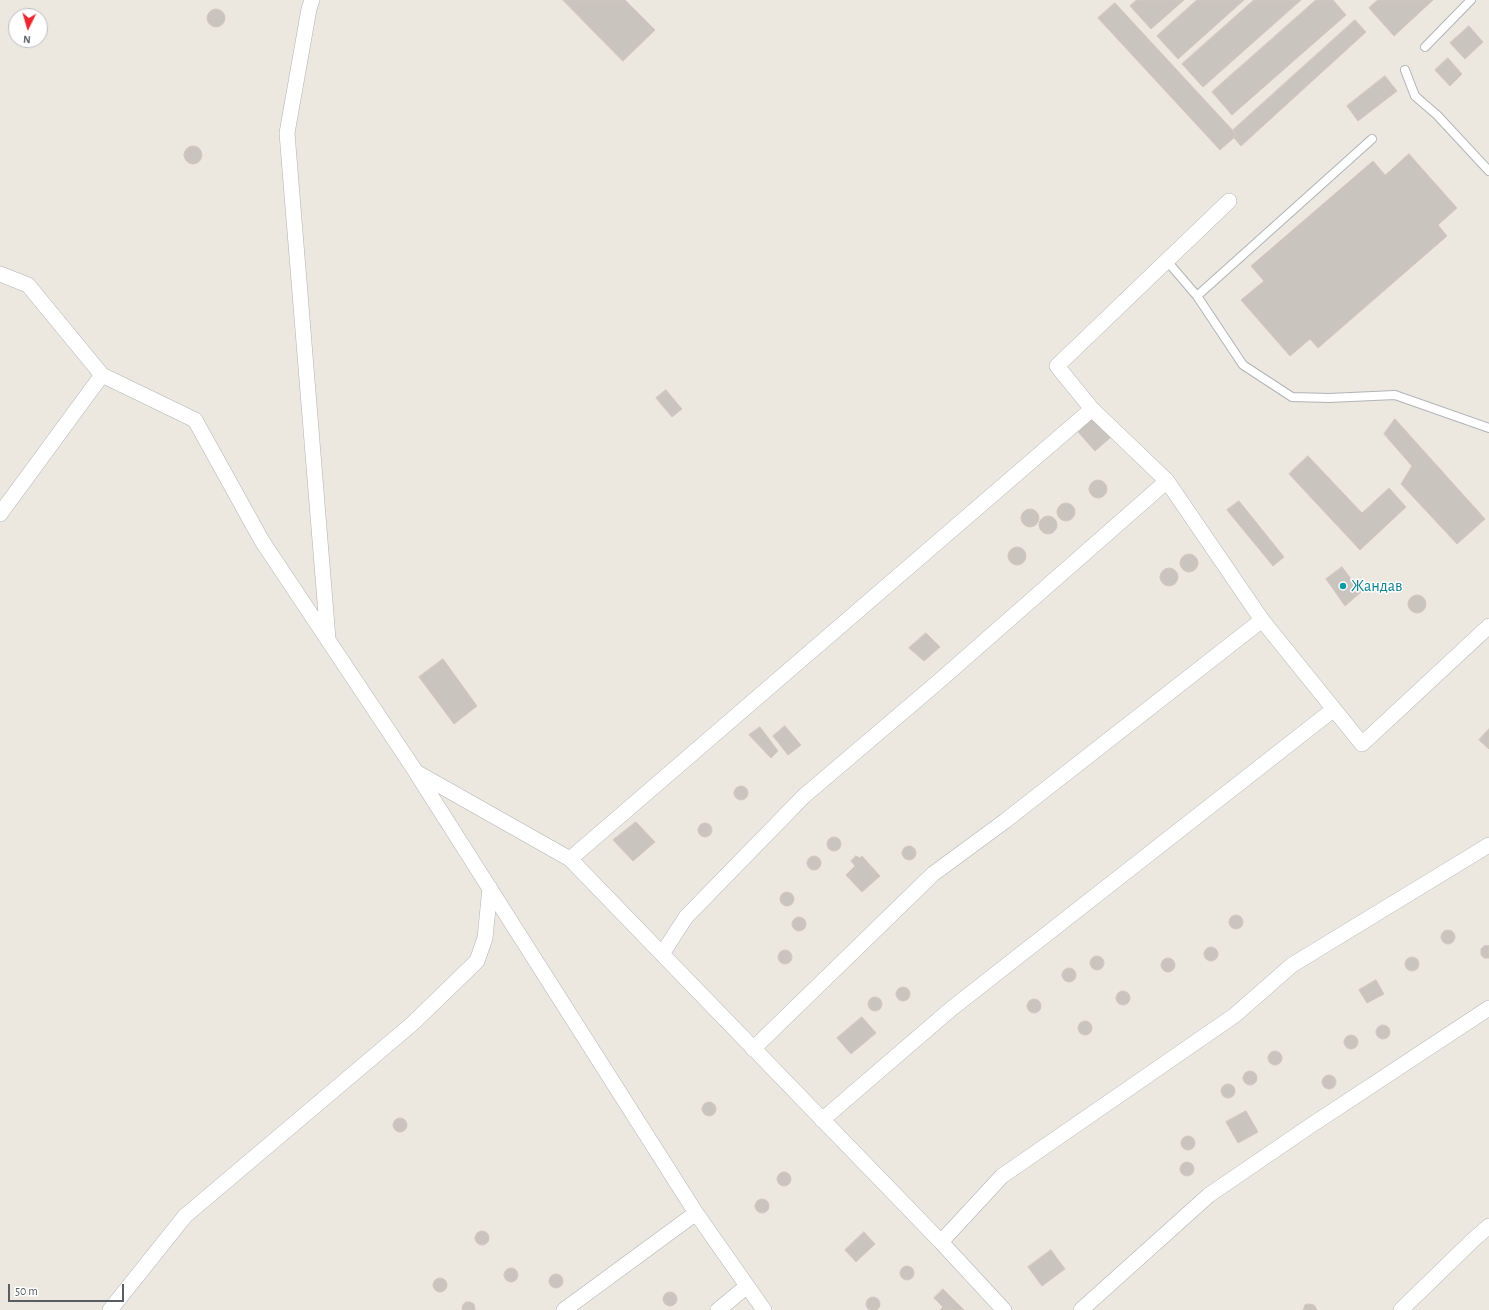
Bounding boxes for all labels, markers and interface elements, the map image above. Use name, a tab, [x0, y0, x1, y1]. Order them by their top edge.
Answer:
north arrow	[8, 8, 48, 48]
text: N	[23, 34, 31, 45]
place label: Жандав	[1351, 576, 1402, 596]
marker: Жандав	[1338, 581, 1348, 591]
scale bar	[10, 1276, 126, 1302]
text: 50 m	[15, 1285, 38, 1297]

